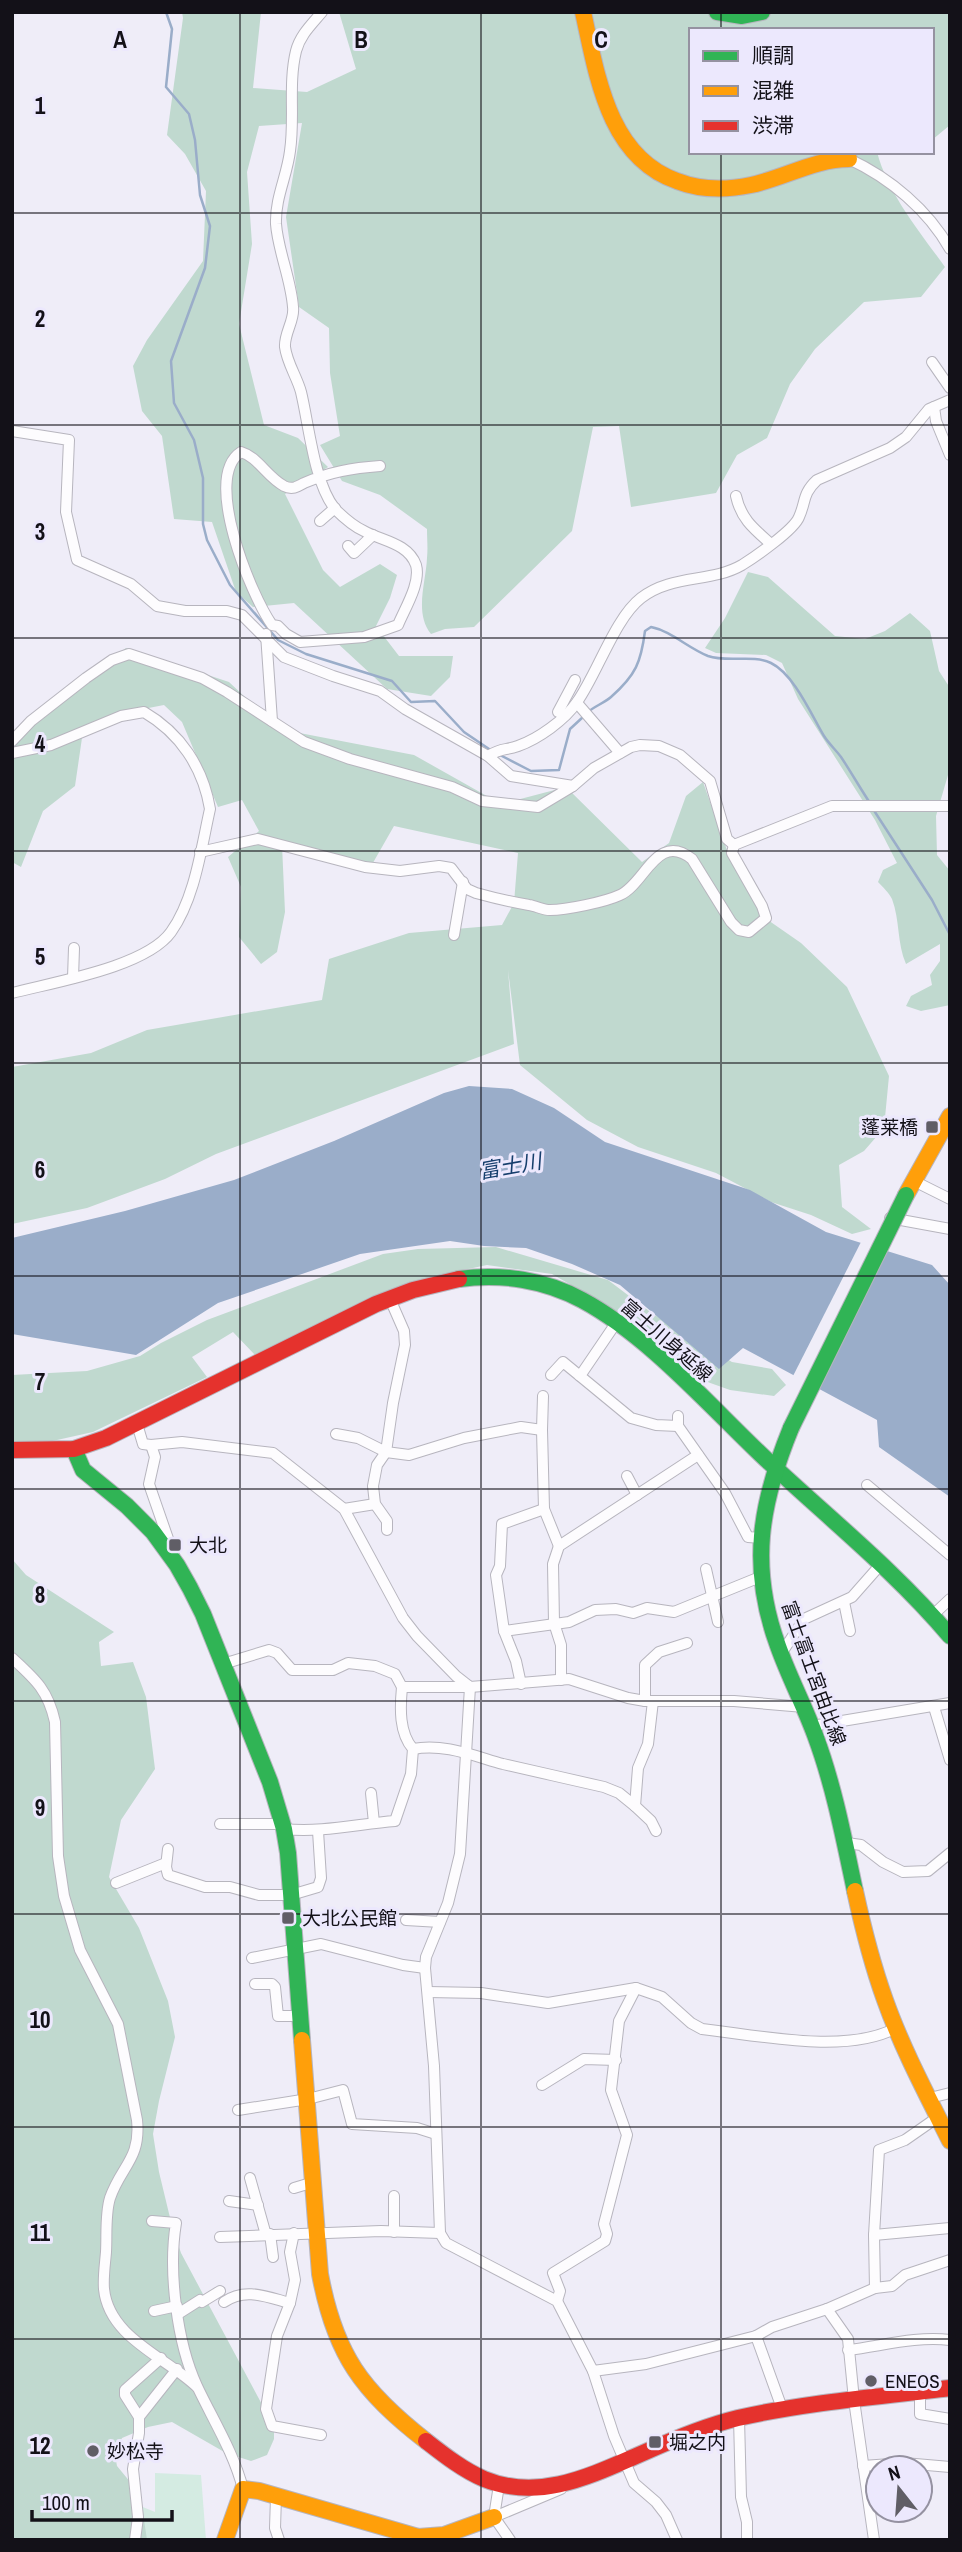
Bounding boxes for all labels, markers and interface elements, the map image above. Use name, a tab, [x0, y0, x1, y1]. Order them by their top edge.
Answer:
text: A	[113, 24, 127, 55]
text: B	[354, 24, 368, 55]
text: C	[594, 24, 608, 55]
legend	[689, 28, 934, 154]
text: 順調	[752, 41, 794, 70]
text: 混雑	[752, 76, 794, 105]
text: 1	[35, 90, 46, 121]
text: 渋滞	[752, 111, 794, 140]
text: 2	[35, 303, 45, 334]
text: 3	[35, 516, 45, 547]
text: 4	[35, 728, 46, 759]
text: 5	[35, 941, 45, 972]
place label: 蓬莱橋	[861, 1114, 918, 1140]
marker: 蓬莱橋	[924, 1119, 940, 1135]
water label: 富士川	[476, 1146, 546, 1186]
text: 6	[35, 1154, 45, 1185]
street label: 富士川身延線	[615, 1293, 719, 1387]
text: 7	[35, 1366, 45, 1397]
place label: 大北	[189, 1532, 227, 1558]
marker: 大北	[167, 1537, 183, 1553]
text: 8	[35, 1579, 45, 1610]
street label: 富士富士宮由比線	[776, 1597, 852, 1749]
text: 9	[35, 1792, 45, 1823]
place label: 大北公民館	[302, 1905, 397, 1931]
marker: 大北公民館	[280, 1910, 296, 1926]
text: 10	[30, 2004, 50, 2035]
text: 11	[30, 2217, 50, 2248]
place label: ENEOS	[885, 2368, 940, 2394]
marker: ENEOS	[863, 2373, 879, 2389]
place label: 堀之内	[669, 2429, 726, 2455]
text: 12	[30, 2430, 50, 2461]
marker: 堀之内	[647, 2434, 663, 2450]
place label: 妙松寺	[107, 2438, 164, 2464]
marker: 妙松寺	[85, 2443, 101, 2459]
north arrow	[864, 2454, 934, 2524]
text: N	[885, 2459, 903, 2487]
scale bar	[32, 2478, 172, 2522]
text: 100 m	[42, 2488, 90, 2517]

